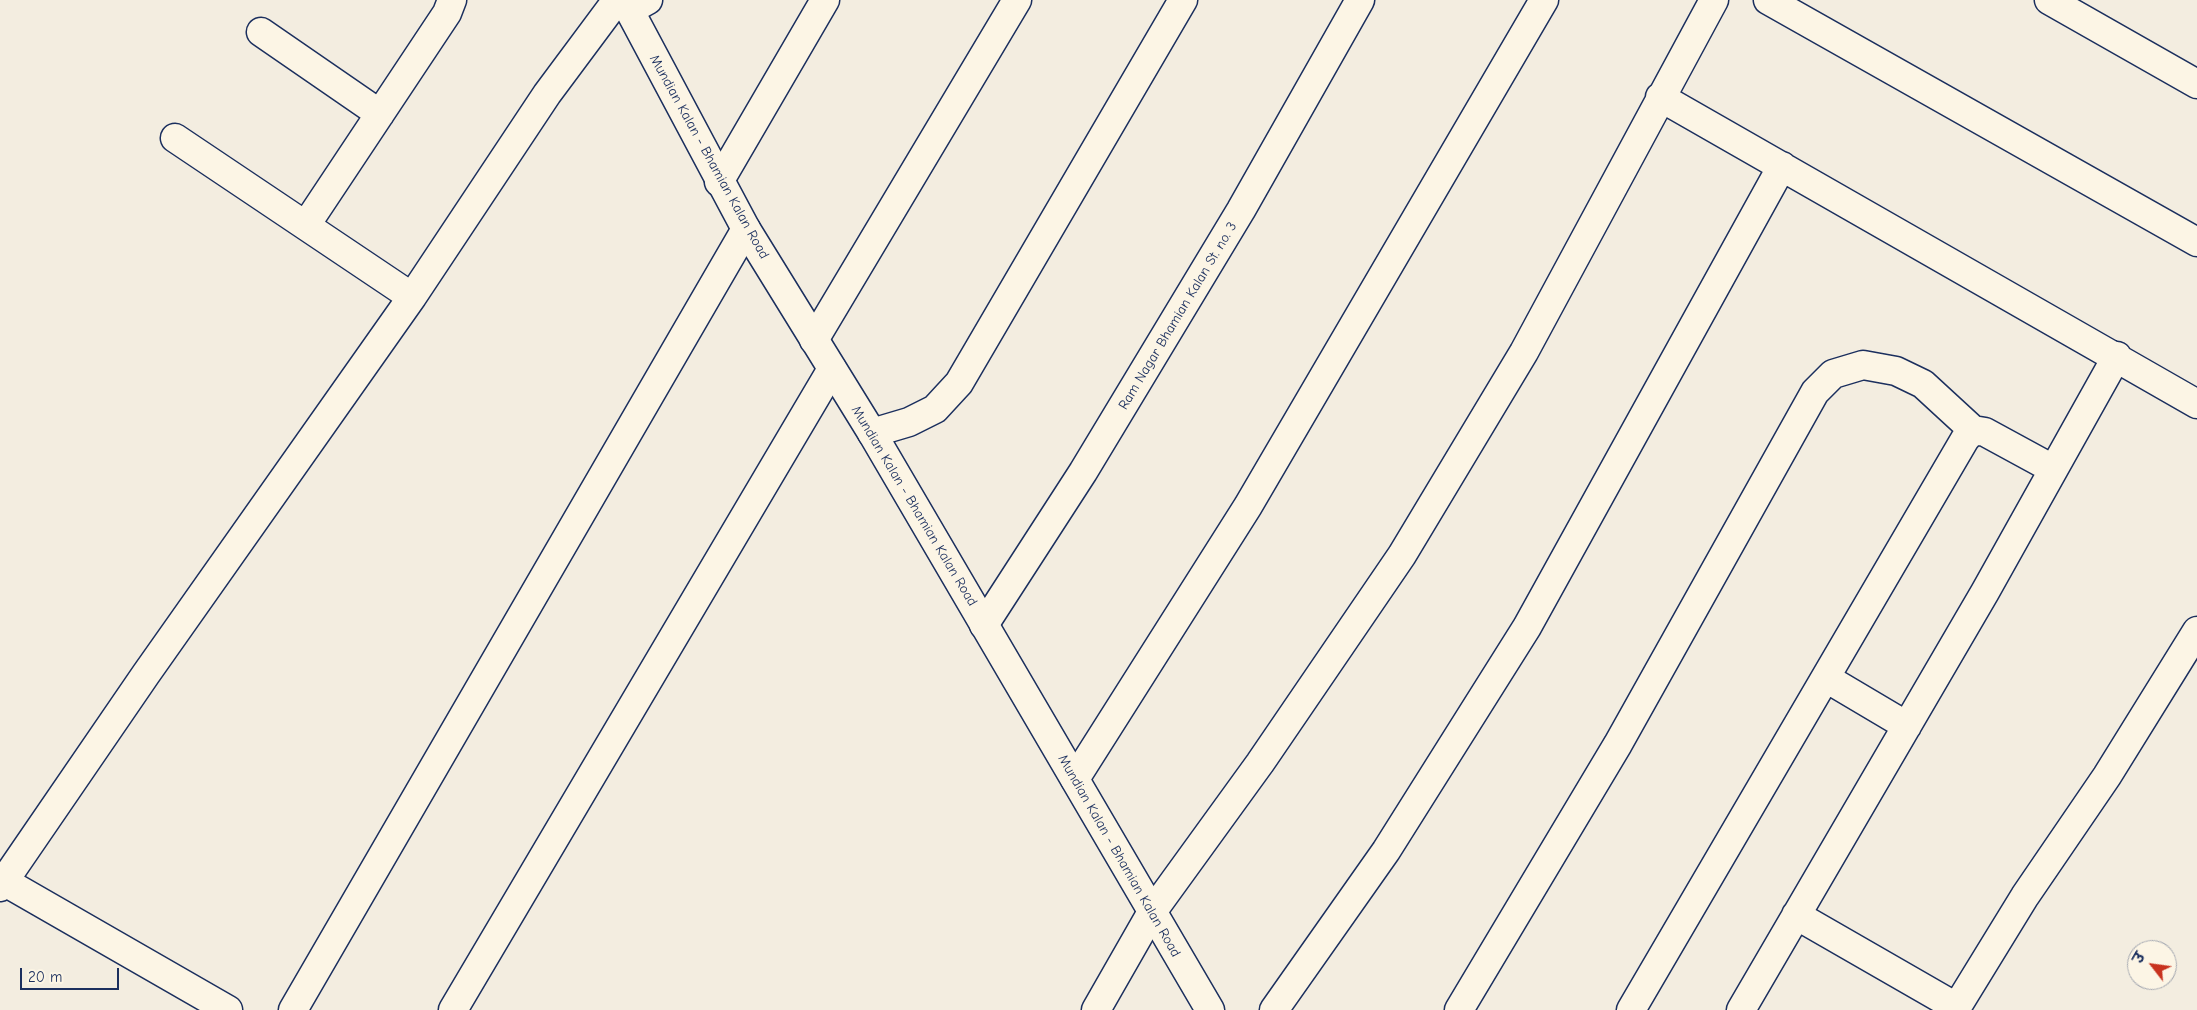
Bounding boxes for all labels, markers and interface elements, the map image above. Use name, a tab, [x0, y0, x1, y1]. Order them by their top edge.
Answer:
street label: Mundian Kalan - Bhamian Kalan Road	[646, 52, 772, 262]
street label: Ram Nagar Bhamian Kalan St. no. 3	[1115, 219, 1241, 413]
street label: Mundian Kalan - Bhamian Kalan Road	[847, 403, 981, 609]
street label: Mundian Kalan - Bhamian Kalan Road	[1054, 752, 1184, 960]
north arrow	[2127, 940, 2177, 990]
text: उ	[2130, 949, 2149, 966]
scale bar	[22, 958, 121, 990]
text: 20 m	[28, 968, 62, 986]

